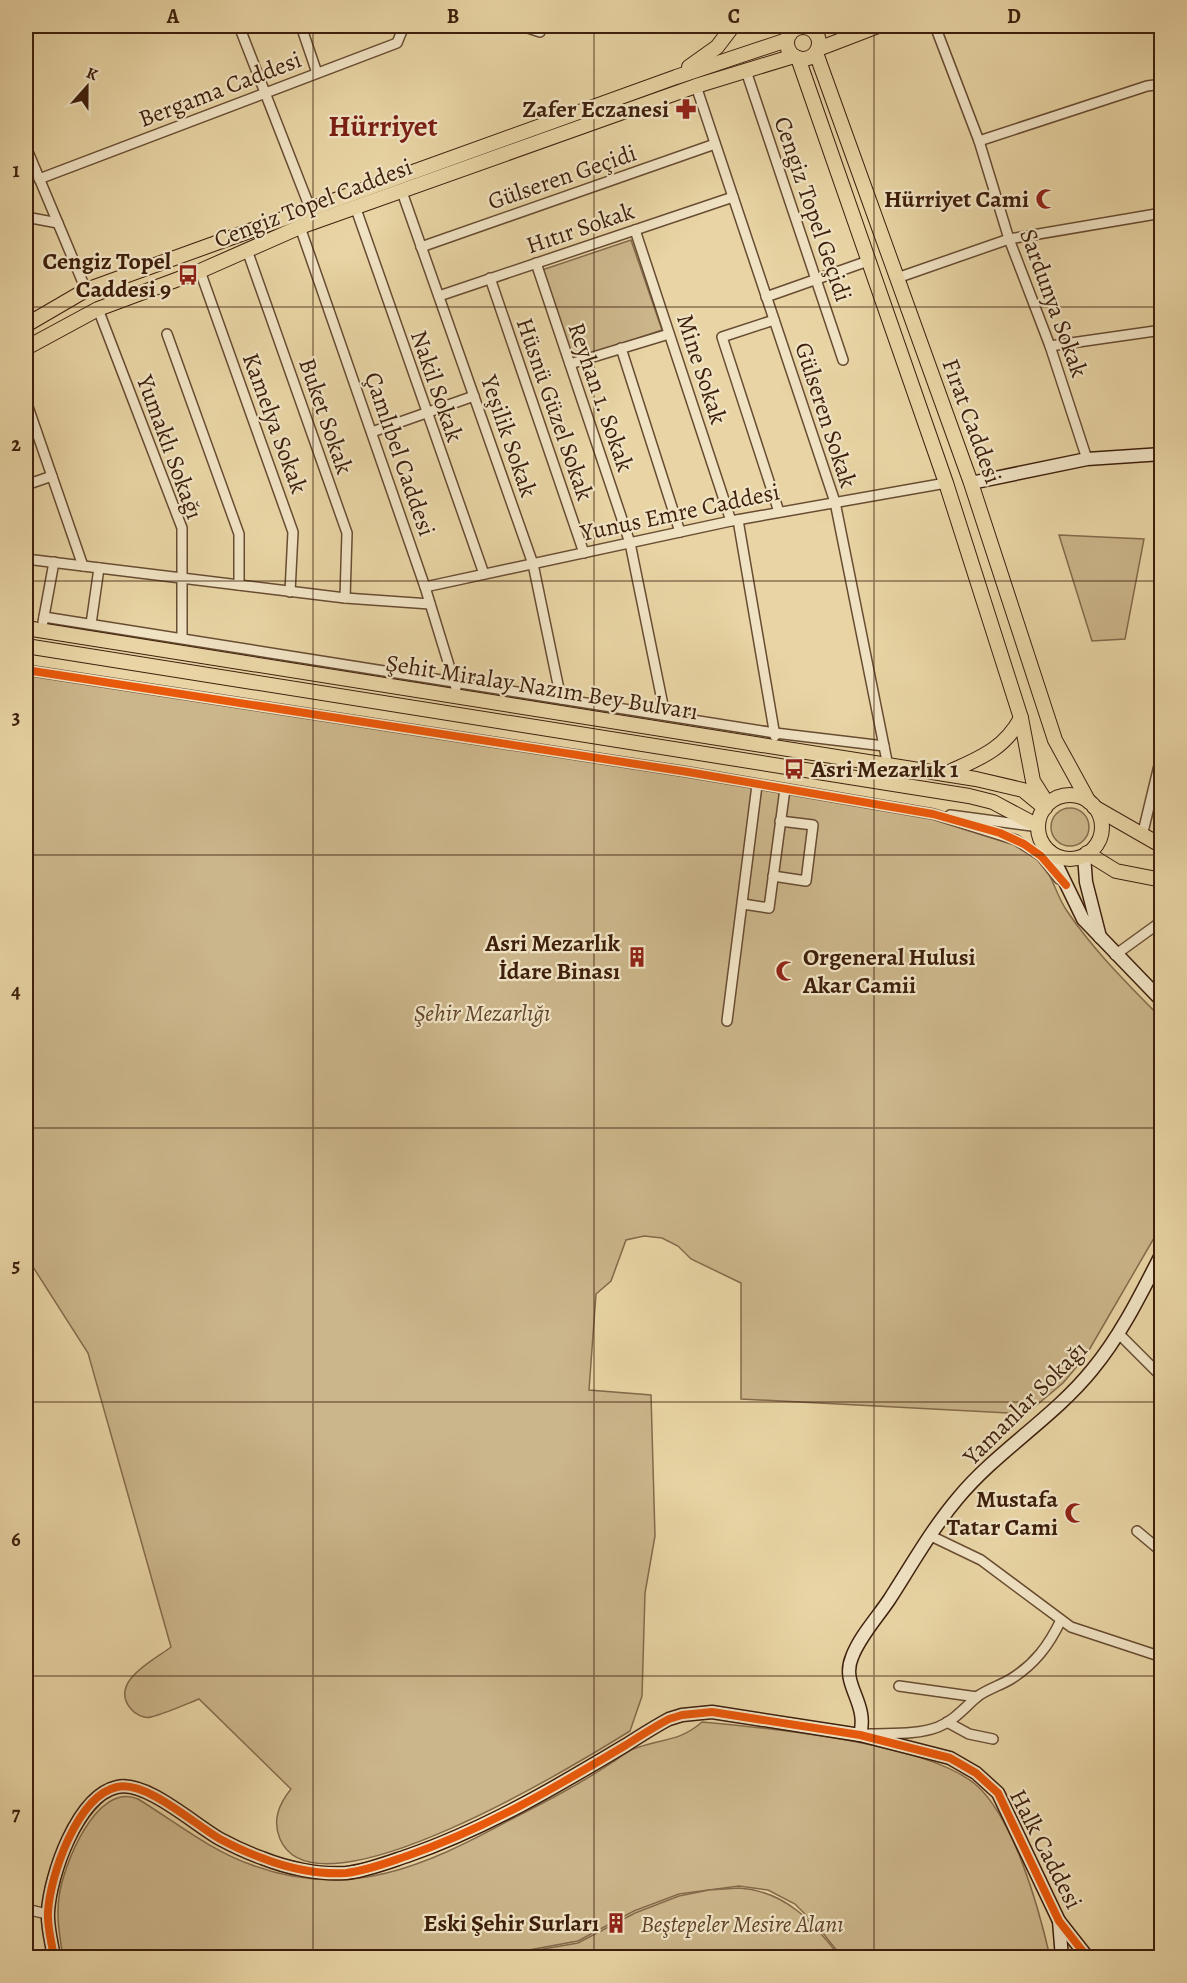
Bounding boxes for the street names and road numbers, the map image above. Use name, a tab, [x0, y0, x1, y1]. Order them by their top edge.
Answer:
street label: Bergama Caddesi	[134, 43, 306, 135]
street label: Cengiz Topel Geçidi	[766, 112, 860, 306]
street label: Gülseren Geçidi	[483, 137, 641, 217]
street label: Cengiz Topel Caddesi	[209, 150, 417, 256]
street label: Hıtır Sokak	[522, 195, 638, 261]
street label: Sardunya Sokak	[1012, 224, 1096, 382]
street label: Mine Sokak	[669, 310, 735, 428]
street label: Hüsnü Güzel Sokak	[509, 313, 601, 505]
street label: Reyhan 1. Sokak	[561, 318, 642, 476]
street label: Nakil Sokak	[403, 326, 471, 446]
street label: Gülseren Sokak	[787, 338, 865, 492]
street label: Kamelya Sokak	[235, 348, 315, 498]
street label: Buket Sokak	[291, 354, 361, 478]
street label: Fırat Caddesi	[935, 354, 1009, 488]
street label: Çamlıbel Caddesi	[357, 368, 443, 540]
street label: Yumaklı Sokağı	[129, 370, 211, 524]
street label: Yeşilik Sokak	[473, 370, 545, 501]
street label: Yunus Emre Caddesi	[577, 475, 782, 549]
street label: Şehit Miralay Nazım Bey Bulvarı	[384, 647, 700, 727]
street label: Yamanlar Sokağı	[955, 1334, 1094, 1473]
street label: Halk Caddesi	[1002, 1784, 1090, 1914]

